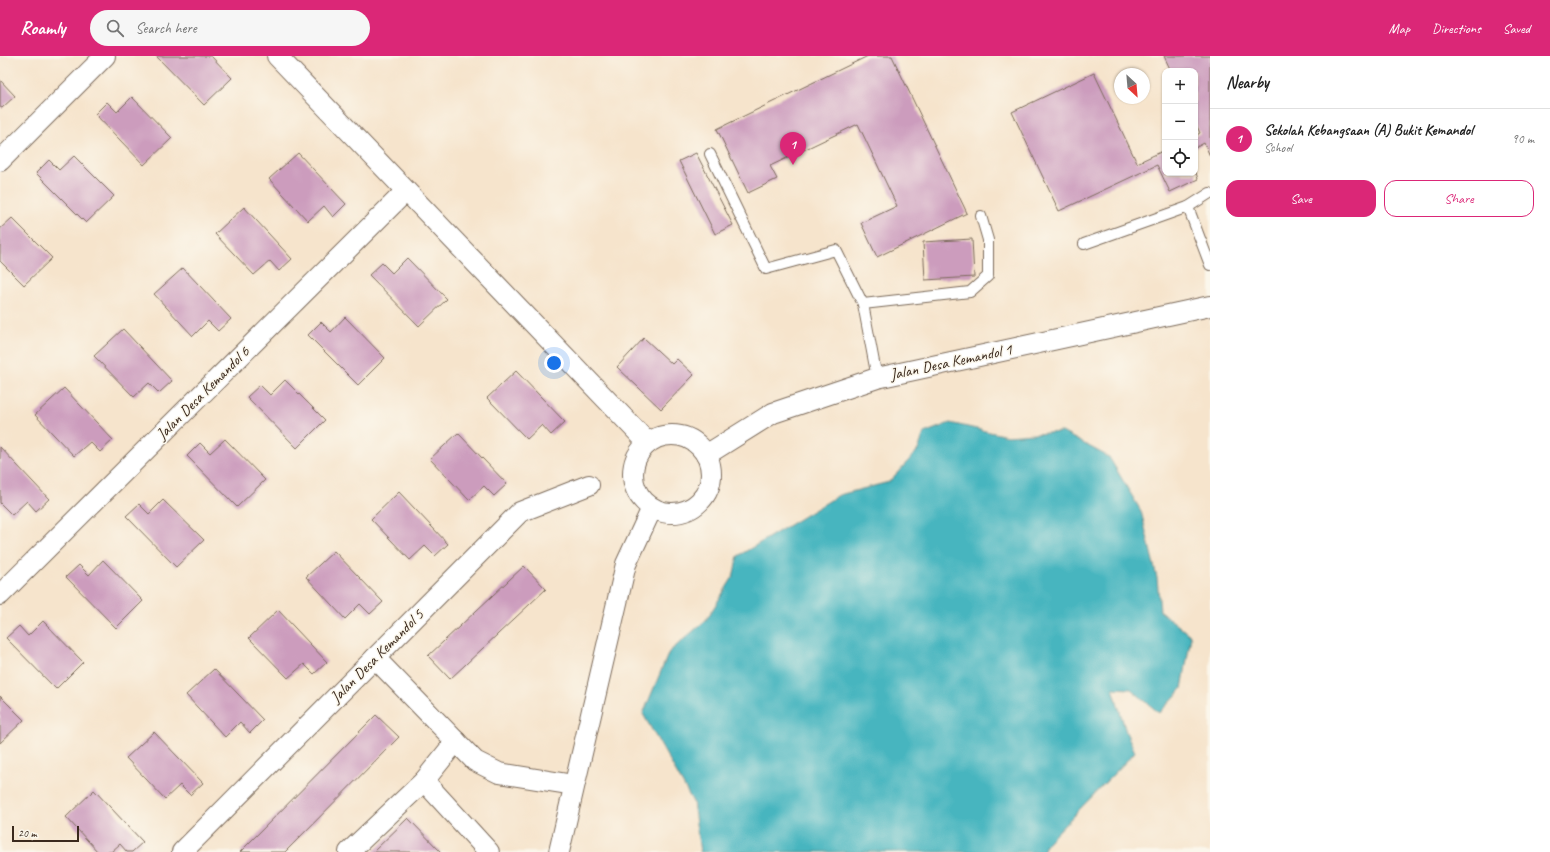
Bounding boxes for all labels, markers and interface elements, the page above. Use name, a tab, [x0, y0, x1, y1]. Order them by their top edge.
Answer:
search box	[90, 10, 370, 46]
text: Roamly	[20, 16, 66, 40]
icon: search	[104, 17, 126, 39]
text: Search here	[136, 19, 197, 38]
text: Map	[1389, 20, 1410, 37]
text: Directions	[1432, 20, 1481, 37]
text: Saved	[1503, 20, 1530, 37]
north arrow	[1114, 68, 1150, 104]
map controls	[1162, 68, 1198, 176]
button: +	[1162, 68, 1198, 104]
text: Nearby	[1226, 72, 1269, 93]
button: −	[1162, 104, 1198, 140]
text: Sekolah Kebangsaan (A) Bukit Kemandol	[1264, 121, 1473, 140]
text: 1	[1236, 131, 1242, 147]
text: 90 m	[1512, 131, 1534, 147]
pin: 1	[780, 132, 806, 165]
button: locate	[1162, 140, 1198, 176]
text: School	[1264, 140, 1292, 156]
button: Save	[1226, 180, 1376, 217]
button: Share	[1384, 180, 1534, 217]
street label: Jalan Desa Kemandol 1	[887, 339, 1015, 385]
street label: Jalan Desa Kemandol 6	[151, 341, 255, 445]
your location	[544, 353, 564, 373]
street label: Jalan Desa Kemandol 5	[325, 604, 429, 708]
scale bar	[12, 824, 79, 843]
text: 20 m	[18, 826, 37, 840]

